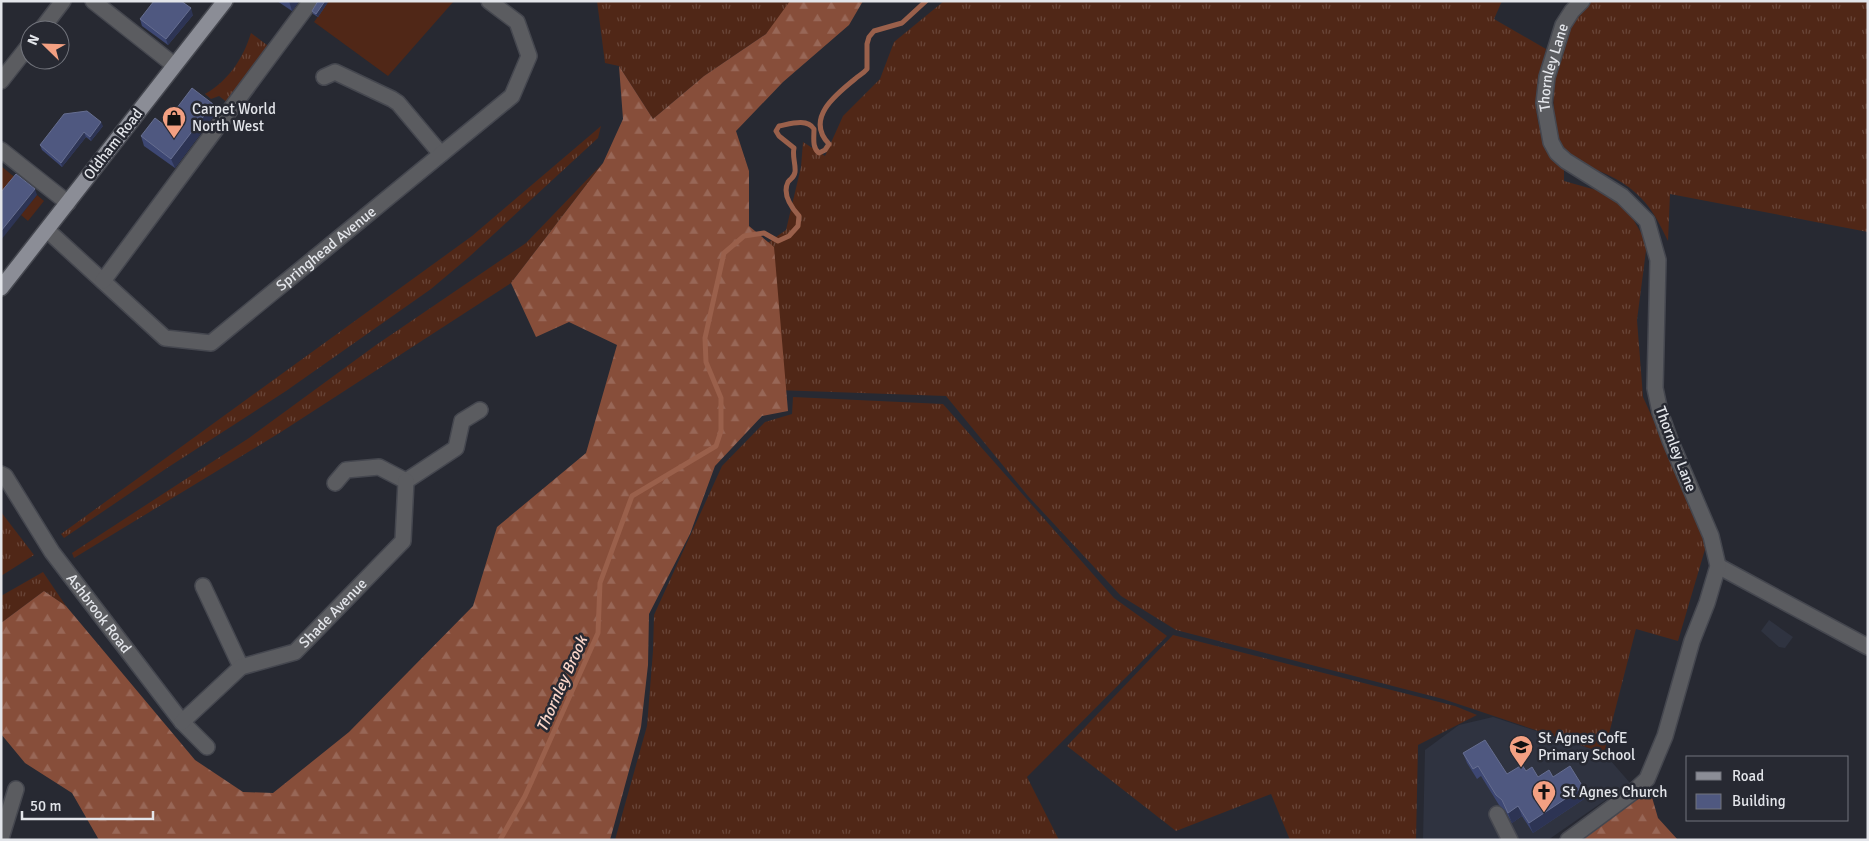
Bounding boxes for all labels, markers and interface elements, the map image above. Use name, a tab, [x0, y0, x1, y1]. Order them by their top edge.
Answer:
north arrow	[20, 20, 70, 70]
street label: Thornley Lane	[1535, 21, 1572, 113]
text: N	[24, 32, 43, 48]
place label: Carpet World North West	[192, 100, 276, 135]
street label: Oldham Road	[80, 105, 146, 183]
shop icon: Carpet World North West	[161, 105, 187, 139]
street label: Springhead Avenue	[272, 202, 380, 295]
street label: Thornley Lane	[1651, 404, 1701, 494]
street label: Ashbrook Road	[63, 570, 135, 657]
street label: Shade Avenue	[295, 575, 371, 652]
water label: Thornley Brook	[532, 631, 593, 735]
place label: St Agnes CofE Primary School	[1538, 729, 1635, 764]
school or university icon: St Agnes CofE Primary School	[1508, 734, 1534, 768]
legend	[1686, 756, 1849, 821]
text: Road	[1732, 767, 1764, 785]
church icon: St Agnes Church	[1531, 779, 1557, 813]
place label: St Agnes Church	[1562, 783, 1667, 801]
scale bar	[22, 788, 154, 820]
text: Building	[1732, 792, 1786, 810]
text: 50 m	[30, 797, 61, 815]

